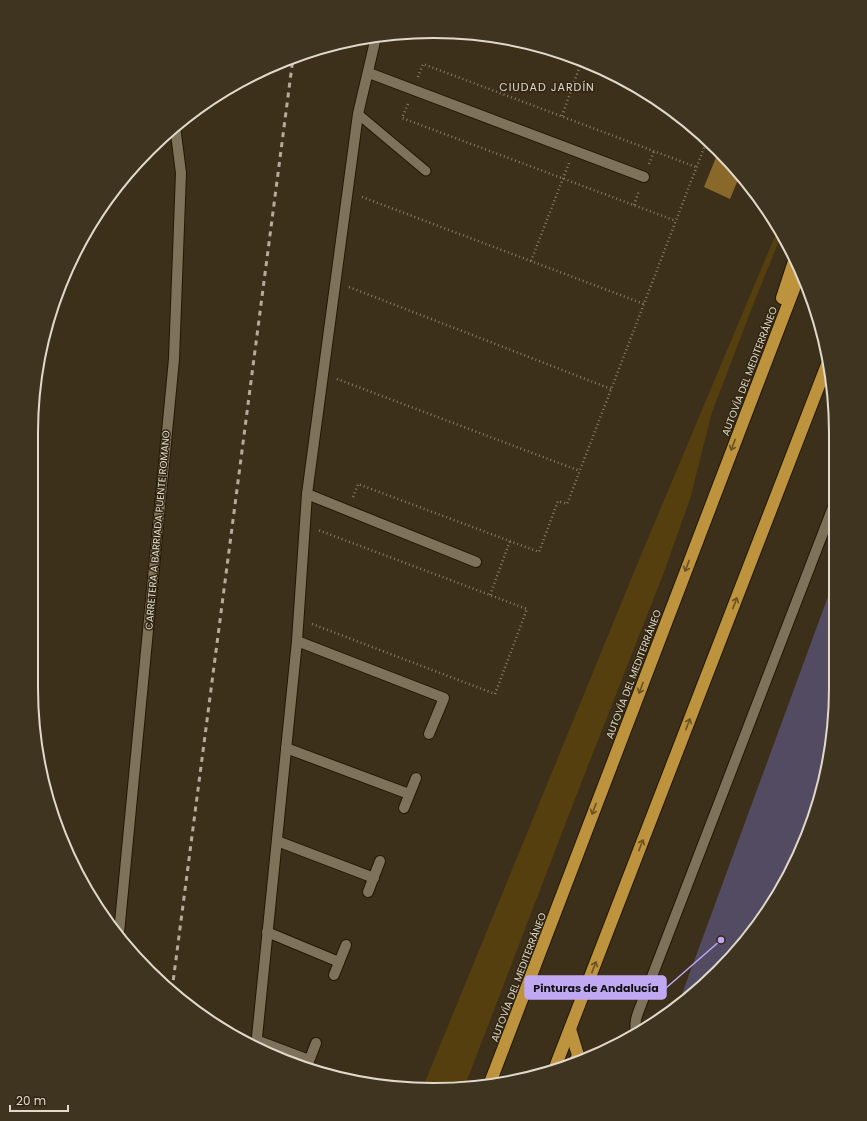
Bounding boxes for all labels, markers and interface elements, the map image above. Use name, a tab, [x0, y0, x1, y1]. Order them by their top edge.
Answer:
district label: CIUDAD JARDÍN	[499, 79, 595, 95]
street label: AUTOVÍA DEL MEDITERRÁNEO	[718, 304, 781, 438]
street label: CARRETERA A BARRIADA PUENTE ROMANO	[141, 430, 174, 630]
one-way arrow	[729, 438, 737, 450]
one-way arrow	[682, 560, 690, 572]
one-way arrow	[731, 597, 739, 609]
street label: AUTOVÍA DEL MEDITERRÁNEO	[602, 607, 665, 741]
one-way arrow	[636, 681, 644, 693]
one-way arrow	[684, 719, 692, 731]
one-way arrow	[590, 803, 598, 815]
one-way arrow	[638, 840, 645, 852]
street label: AUTOVÍA DEL MEDITERRÁNEO	[487, 910, 550, 1044]
one-way arrow	[591, 961, 599, 973]
callout: Pinturas de Andalucía	[525, 976, 666, 999]
text: Pinturas de Andalucía	[533, 980, 659, 996]
scale bar	[10, 1087, 68, 1113]
text: 20 m	[16, 1092, 46, 1109]

